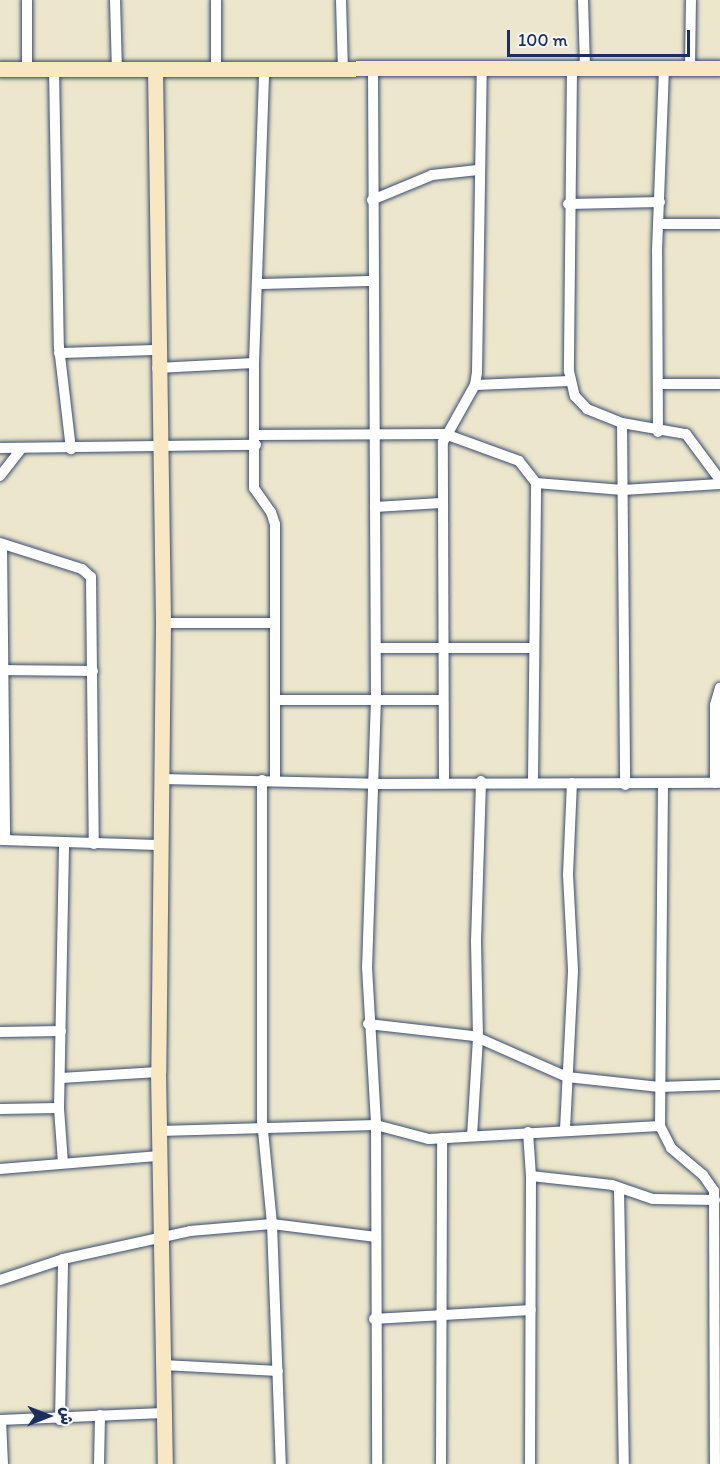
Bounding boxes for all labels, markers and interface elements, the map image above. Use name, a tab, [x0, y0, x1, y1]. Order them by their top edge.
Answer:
scale bar	[510, 18, 693, 56]
text: 100 m	[518, 29, 568, 51]
north arrow	[18, 1386, 78, 1446]
text: ش	[57, 1407, 76, 1425]

